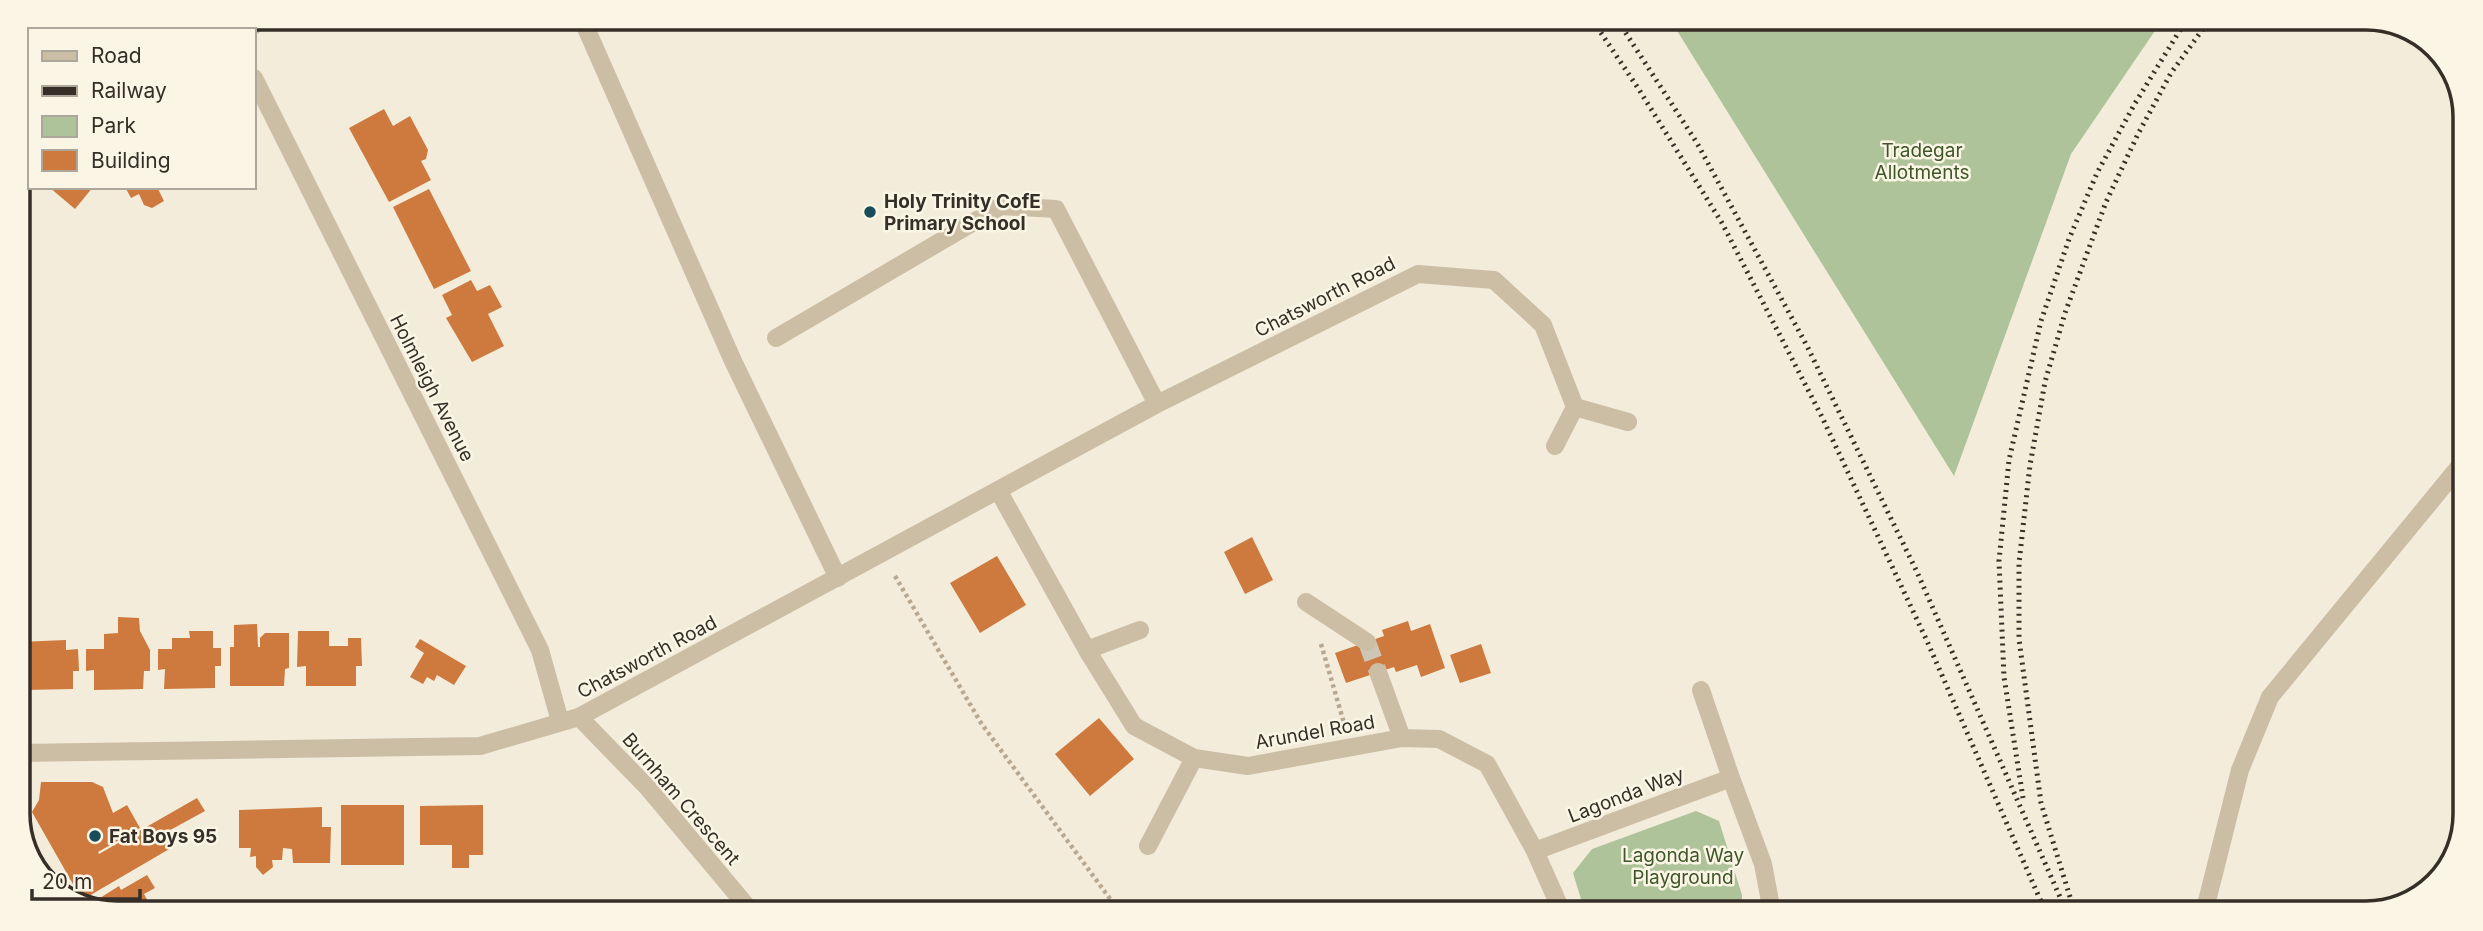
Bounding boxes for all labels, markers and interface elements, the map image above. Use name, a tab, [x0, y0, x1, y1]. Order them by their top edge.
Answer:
legend	[28, 28, 256, 189]
text: Road	[91, 43, 142, 68]
text: Railway	[91, 78, 167, 103]
text: Park	[91, 113, 136, 138]
park label: Tradegar Allotments	[1875, 139, 1969, 184]
text: Building	[91, 148, 171, 173]
place label: Holy Trinity CofE Primary School	[884, 190, 1041, 235]
marker: Holy Trinity CofE Primary School	[862, 204, 878, 220]
street label: Chatsworth Road	[1251, 252, 1399, 342]
street label: Holmleigh Avenue	[385, 311, 479, 465]
street label: Chatsworth Road	[573, 611, 721, 703]
street label: Arundel Road	[1253, 710, 1377, 754]
street label: Burnham Crescent	[617, 728, 745, 870]
street label: Lagonda Way	[1565, 762, 1687, 828]
place label: Fat Boys 95	[109, 825, 217, 848]
marker: Fat Boys 95	[87, 828, 103, 844]
park label: Lagonda Way Playground	[1622, 844, 1744, 889]
scale bar	[32, 858, 140, 902]
text: 20 m	[42, 869, 92, 894]

